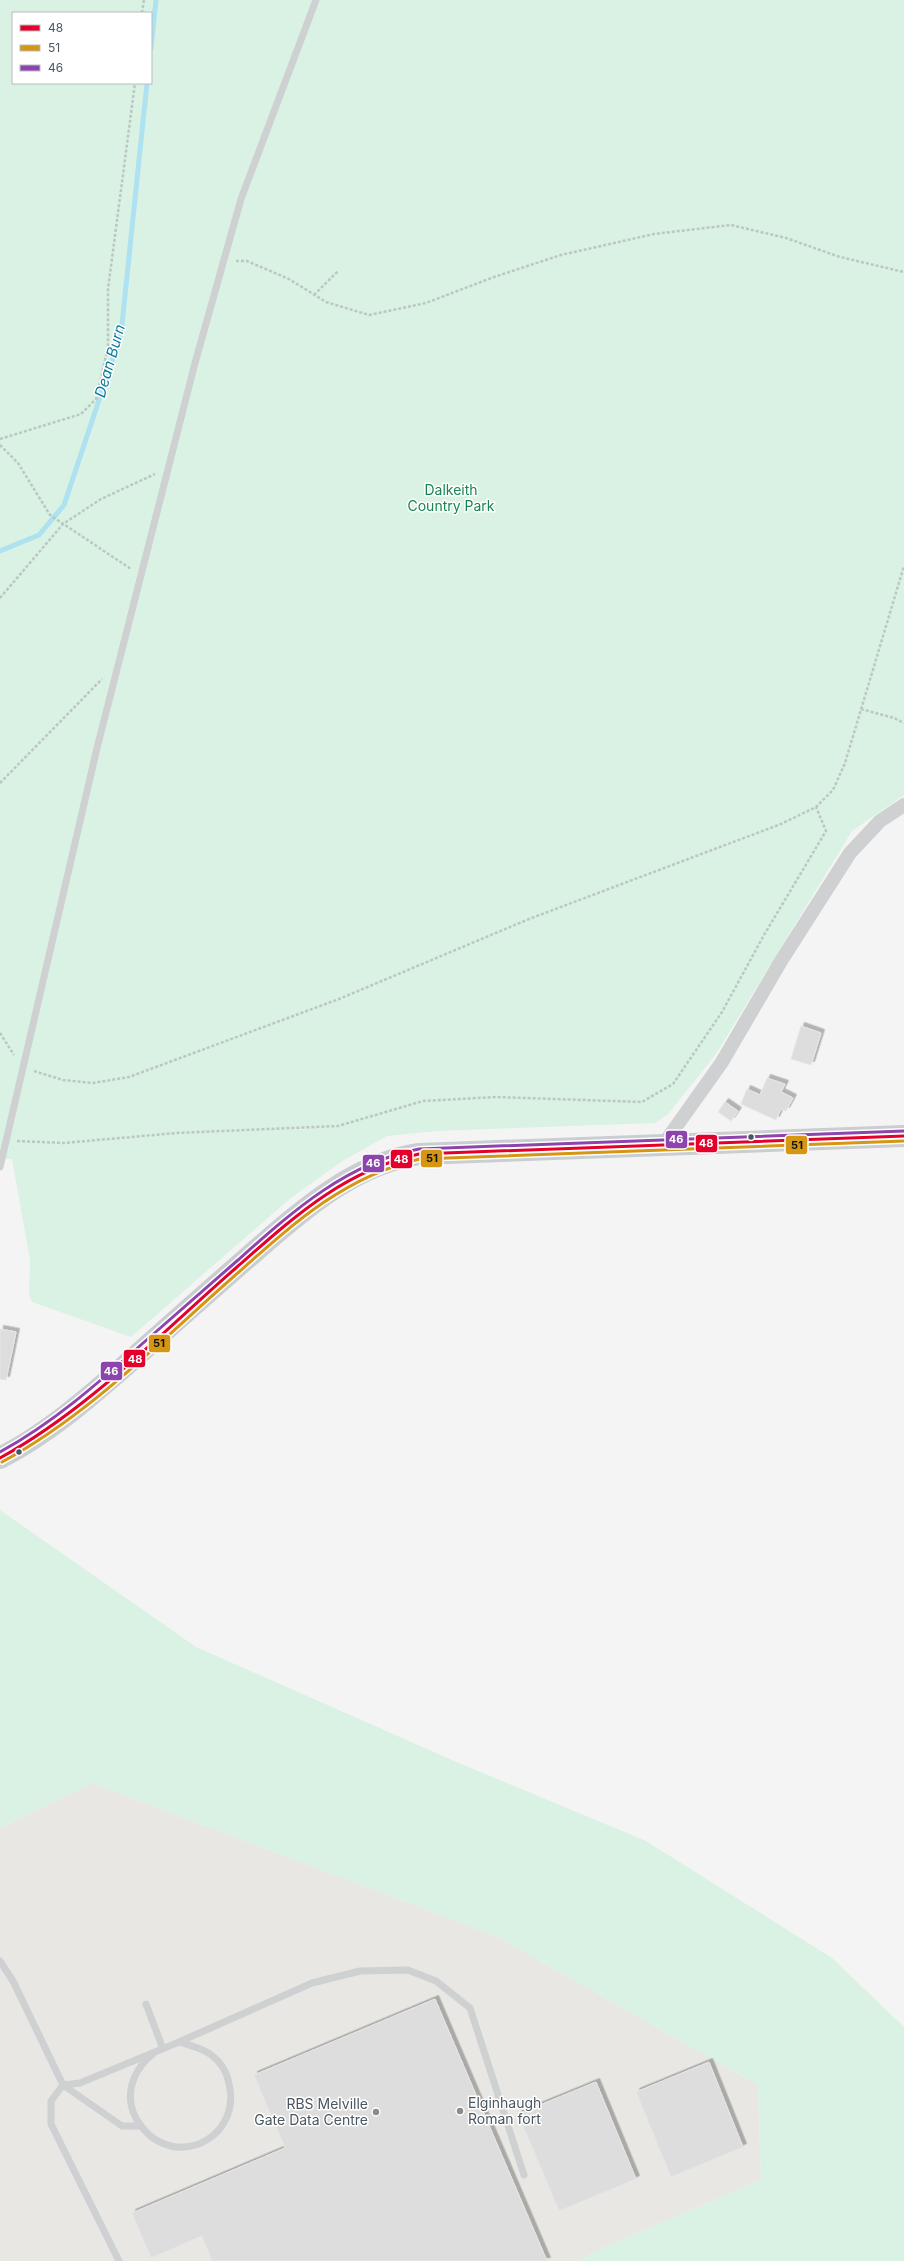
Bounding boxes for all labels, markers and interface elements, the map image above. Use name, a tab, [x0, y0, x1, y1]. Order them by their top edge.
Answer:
legend	[12, 12, 152, 84]
text: 48	[48, 20, 63, 35]
text: 51	[48, 40, 60, 55]
text: 46	[48, 60, 63, 75]
water label: Dean Burn	[90, 322, 129, 400]
park label: Dalkeith Country Park	[407, 481, 495, 514]
line badge: 46	[665, 1130, 688, 1149]
text: 46	[669, 1132, 683, 1146]
unlabelled marker	[746, 1132, 756, 1142]
line badge: 48	[695, 1134, 718, 1153]
line badge: 51	[785, 1135, 808, 1155]
text: 48	[699, 1136, 713, 1150]
text: 51	[791, 1138, 803, 1152]
line badge: 48	[390, 1149, 413, 1169]
line badge: 51	[420, 1149, 443, 1168]
text: 51	[426, 1151, 438, 1165]
text: 48	[394, 1152, 408, 1166]
line badge: 46	[362, 1154, 385, 1173]
text: 46	[366, 1156, 380, 1170]
line badge: 51	[148, 1334, 171, 1353]
text: 51	[153, 1336, 165, 1350]
line badge: 48	[123, 1349, 146, 1368]
text: 48	[128, 1352, 142, 1366]
line badge: 46	[100, 1361, 123, 1381]
text: 46	[104, 1364, 118, 1378]
unlabelled marker	[14, 1447, 24, 1457]
place label: Elginhaugh Roman fort	[468, 2094, 541, 2127]
place label: RBS Melville Gate Data Centre	[254, 2095, 368, 2128]
marker: Elginhaugh Roman fort	[455, 2106, 465, 2116]
marker: RBS Melville Gate Data Centre	[371, 2107, 381, 2117]

